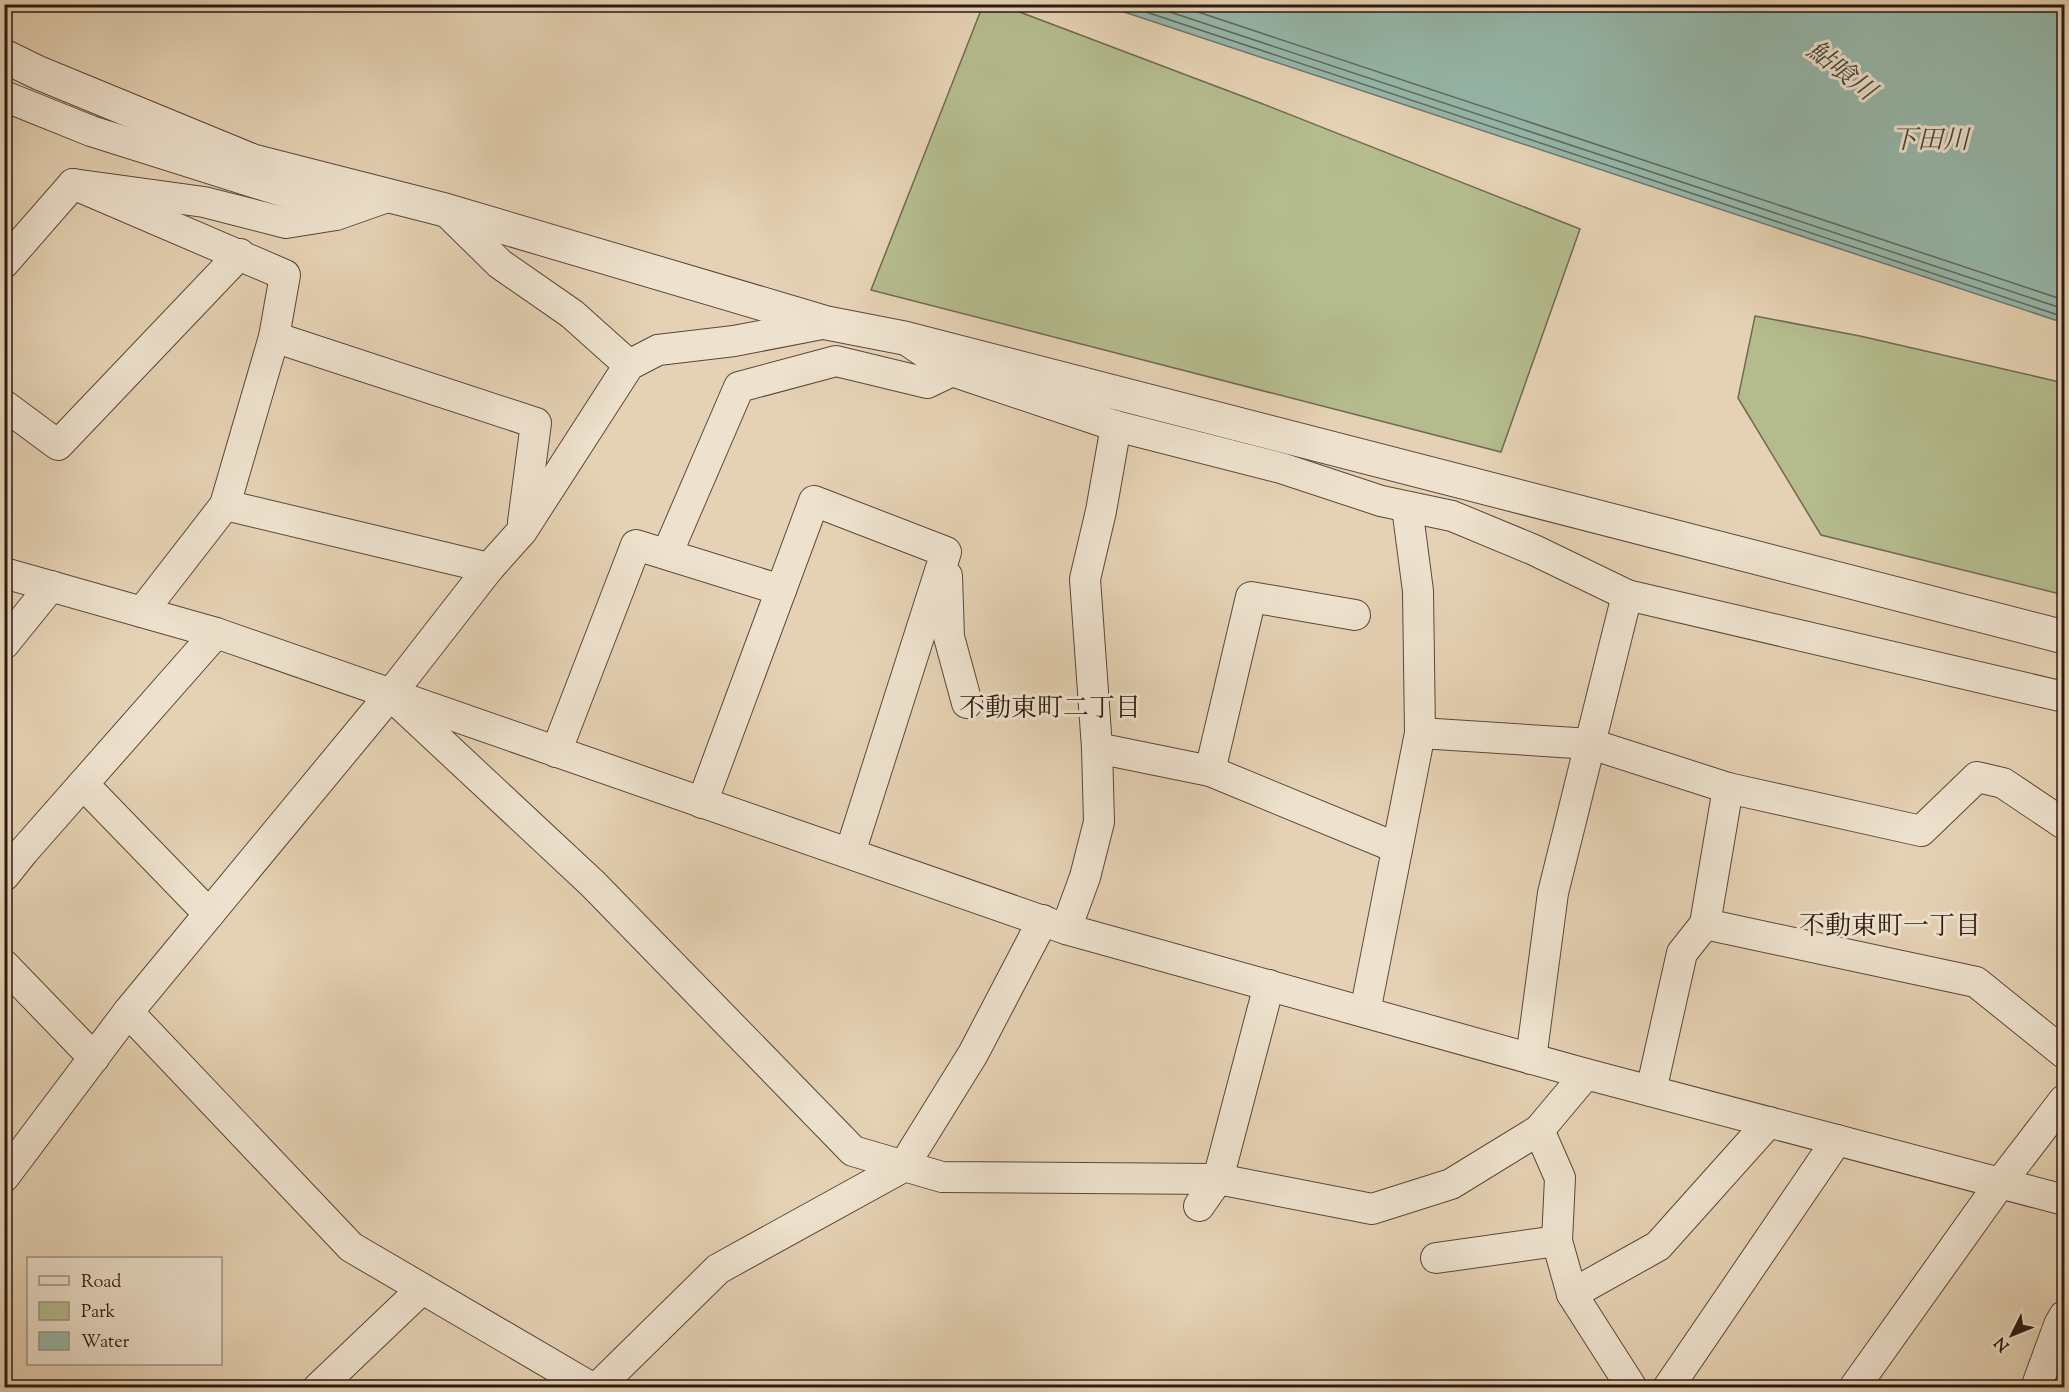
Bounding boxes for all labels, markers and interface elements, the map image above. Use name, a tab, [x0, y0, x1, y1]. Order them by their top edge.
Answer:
water label: 鮎喰川	[1798, 33, 1885, 112]
water label: 下田川	[1891, 123, 1972, 160]
district label: 不動東町二丁目	[959, 691, 1141, 728]
district label: 不動東町一丁目	[1799, 909, 1981, 946]
legend	[27, 1257, 222, 1365]
text: Road	[81, 1270, 121, 1296]
text: Park	[81, 1300, 116, 1326]
north arrow	[1982, 1305, 2042, 1365]
text: Water	[81, 1330, 130, 1356]
text: N	[1990, 1331, 2016, 1356]

